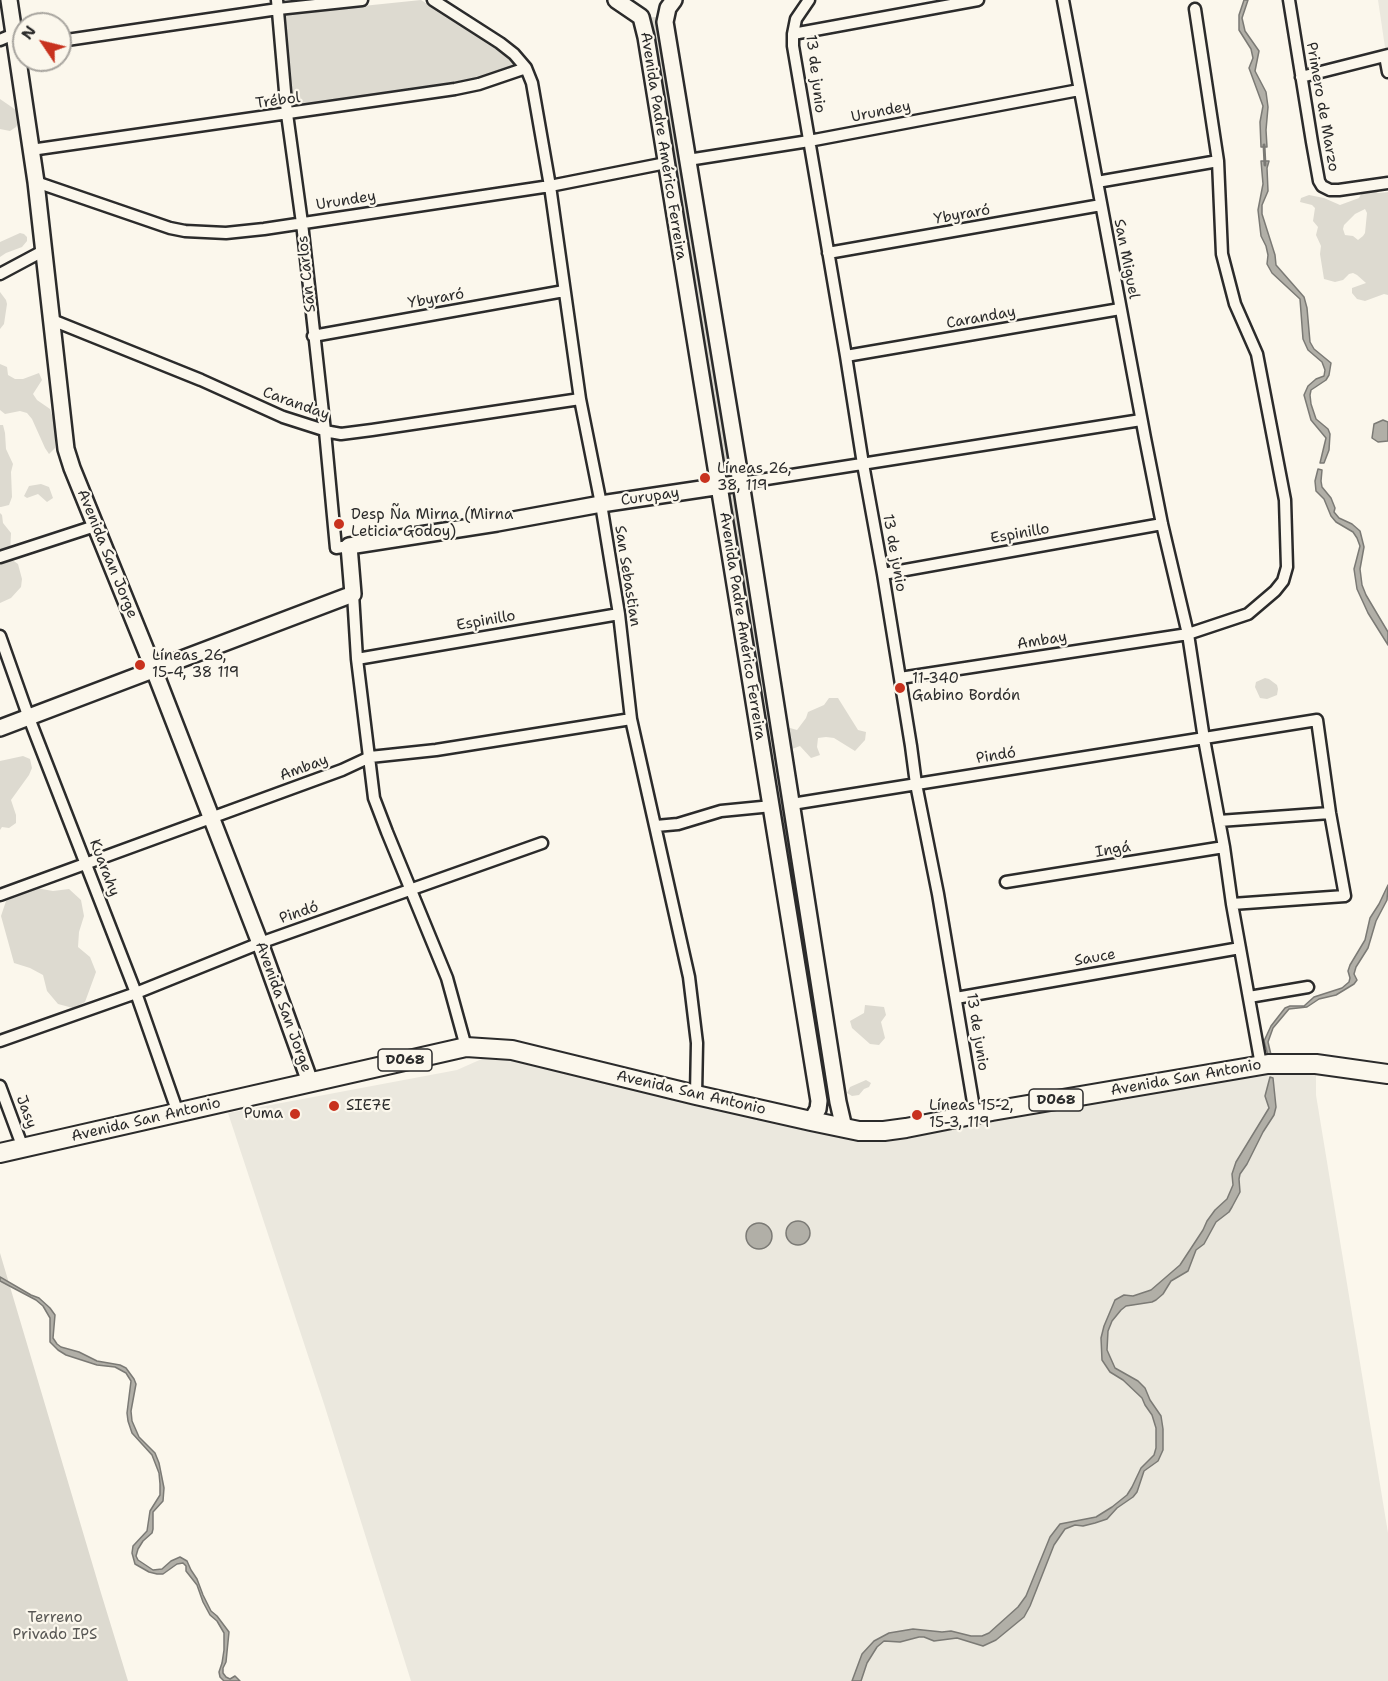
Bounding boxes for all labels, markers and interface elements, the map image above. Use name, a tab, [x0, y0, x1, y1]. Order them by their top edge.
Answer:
north arrow	[12, 12, 72, 72]
text: N	[16, 21, 41, 44]
street label: Avenida Padre Américo Ferreira	[636, 31, 690, 261]
street label: 13 de junio	[801, 34, 829, 114]
street label: Primero de Marzo	[1302, 41, 1342, 173]
street label: Trébol	[255, 89, 301, 113]
street label: Urundey	[850, 97, 912, 127]
street label: Urundey	[315, 187, 377, 215]
street label: Ybyraró	[932, 201, 992, 229]
street label: San Miguel	[1109, 218, 1143, 300]
street label: San Carlos	[294, 235, 320, 313]
street label: Ybyraró	[406, 285, 466, 313]
street label: Caranday	[945, 303, 1017, 333]
street label: Caranday	[260, 384, 332, 424]
place label: Líneas 26, 38, 119	[717, 460, 792, 495]
marker: Líneas 26, 38, 119	[698, 471, 712, 485]
street label: Curupay	[620, 484, 680, 510]
street label: Avenida San Jorge	[73, 487, 141, 621]
place label: Desp Ña Mirna (Mirna Leticia Godoy)	[351, 506, 513, 541]
street label: Avenida Padre Américo Ferreira	[715, 511, 769, 741]
street label: 13 de junio	[878, 513, 910, 593]
marker: Desp Ña Mirna (Mirna Leticia Godoy)	[332, 517, 346, 531]
street label: Espinillo	[989, 520, 1051, 548]
street label: San Sebastian	[610, 524, 644, 628]
street label: Espinillo	[455, 607, 517, 635]
street label: Ambay	[1016, 628, 1068, 654]
place label: Líneas 26, 15-4, 38 119	[152, 647, 239, 682]
marker: Líneas 26, 15-4, 38 119	[133, 658, 147, 672]
place label: 11-340 Gabino Bordón	[912, 670, 1020, 705]
marker: 11-340 Gabino Bordón	[893, 681, 907, 695]
street label: Pindó	[975, 744, 1017, 768]
street label: Ambay	[277, 751, 331, 785]
street label: Kuarahy	[85, 837, 123, 899]
street label: Ingá	[1094, 838, 1132, 862]
street label: Pindó	[277, 898, 321, 928]
street label: Avenida San Jorge	[251, 939, 315, 1075]
street label: Sauce	[1073, 946, 1117, 970]
street label: 13 de junio	[962, 992, 992, 1072]
road number: D068	[378, 1049, 432, 1071]
street label: Avenida San Antonio	[1109, 1056, 1263, 1100]
street label: Avenida San Antonio	[615, 1067, 767, 1119]
road number: D068	[1029, 1089, 1083, 1111]
street label: Jasy	[12, 1093, 40, 1131]
street label: Avenida San Antonio	[70, 1094, 222, 1146]
place label: SIE7E	[346, 1097, 391, 1115]
place label: Líneas 15-2, 15-3, 119	[929, 1097, 1013, 1132]
marker: SIE7E	[327, 1099, 341, 1113]
place label: Puma	[244, 1105, 283, 1123]
marker: Puma	[288, 1107, 302, 1121]
marker: Líneas 15-2, 15-3, 119	[910, 1108, 924, 1122]
park label: Terreno Privado IPS	[13, 1609, 97, 1644]

